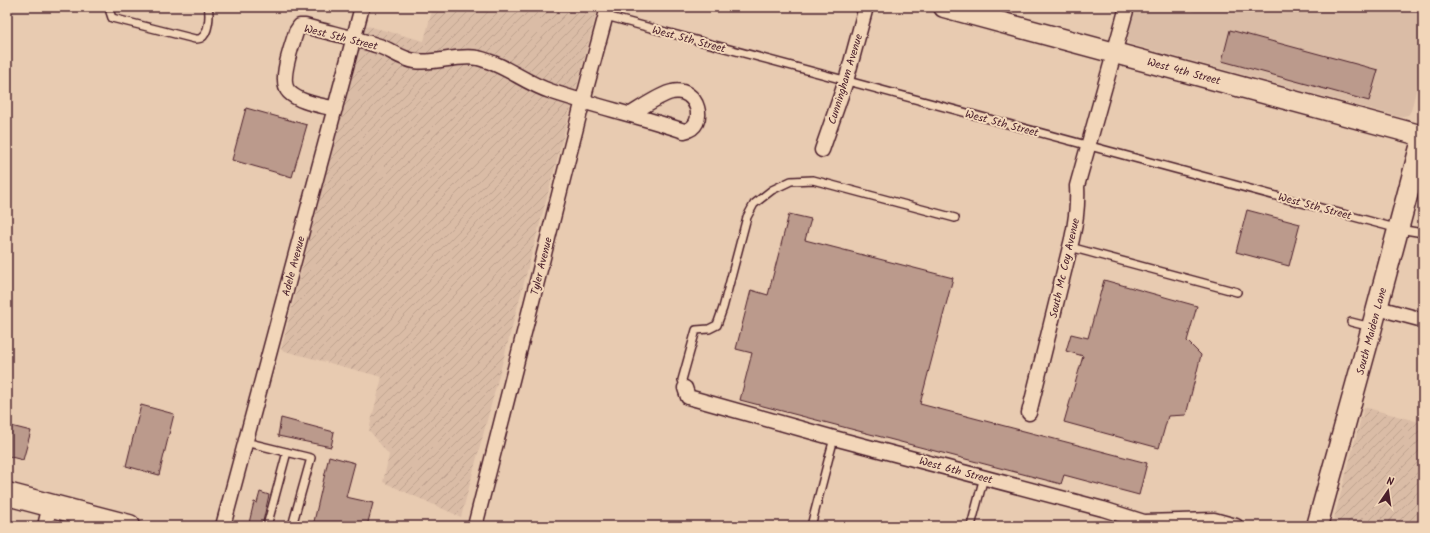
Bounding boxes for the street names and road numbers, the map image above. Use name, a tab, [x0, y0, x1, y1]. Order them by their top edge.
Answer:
street label: West 5th Street	[302, 20, 380, 56]
street label: West 5th Street	[650, 22, 728, 59]
street label: Cunningham Avenue	[824, 32, 868, 127]
street label: West 4th Street	[1145, 54, 1223, 91]
street label: West 5th Street	[963, 106, 1041, 143]
street label: West 5th Street	[1276, 189, 1354, 226]
street label: South Mc Coy Avenue	[1045, 216, 1085, 320]
street label: Adele Avenue	[277, 234, 311, 298]
street label: Tyler Avenue	[526, 235, 558, 297]
street label: South Maiden Lane	[1352, 286, 1392, 377]
street label: West 6th Street	[917, 453, 995, 490]

